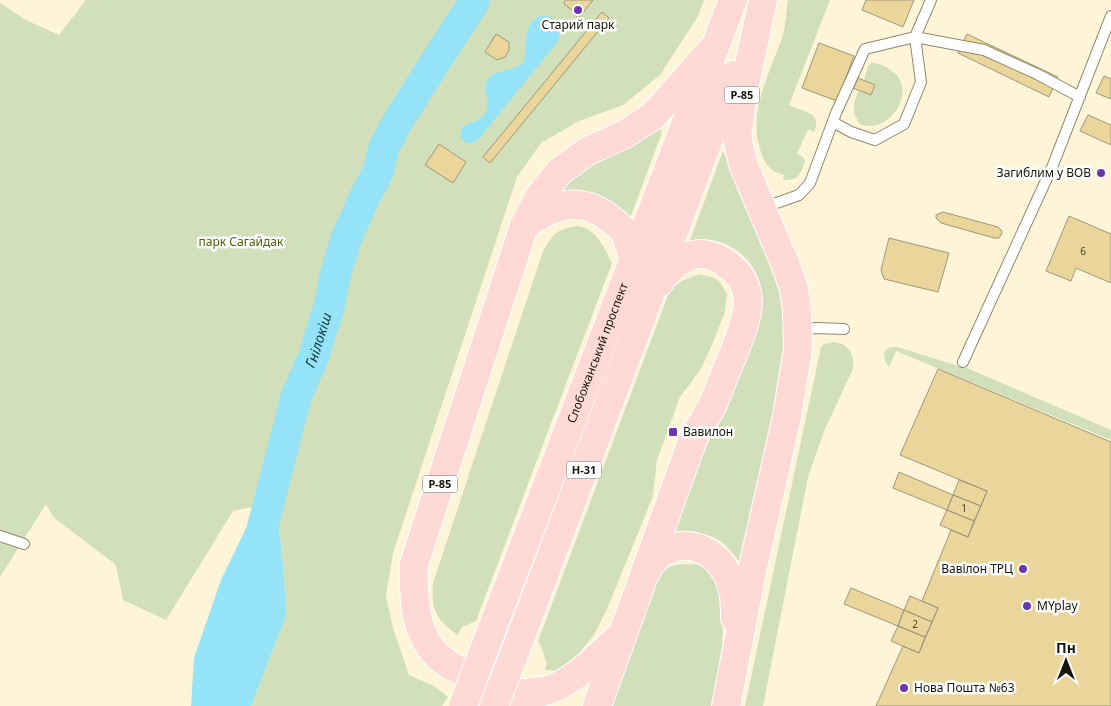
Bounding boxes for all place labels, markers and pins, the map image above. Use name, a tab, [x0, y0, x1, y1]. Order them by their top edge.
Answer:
marker: Старий парк	[572, 4, 584, 16]
place label: Старий парк	[542, 16, 615, 33]
place label: Загиблим у ВОВ	[997, 164, 1091, 181]
marker: Загиблим у ВОВ	[1095, 167, 1107, 179]
place label: Вавилон	[683, 423, 733, 440]
marker: Вавилон	[667, 426, 679, 438]
place label: Вавілон ТРЦ	[941, 560, 1013, 577]
marker: Вавілон ТРЦ	[1017, 563, 1029, 575]
place label: MYplay	[1037, 597, 1079, 614]
marker: MYplay	[1021, 600, 1033, 612]
place label: Нова Пошта №63	[914, 679, 1015, 696]
marker: Нова Пошта №63	[898, 682, 910, 694]

